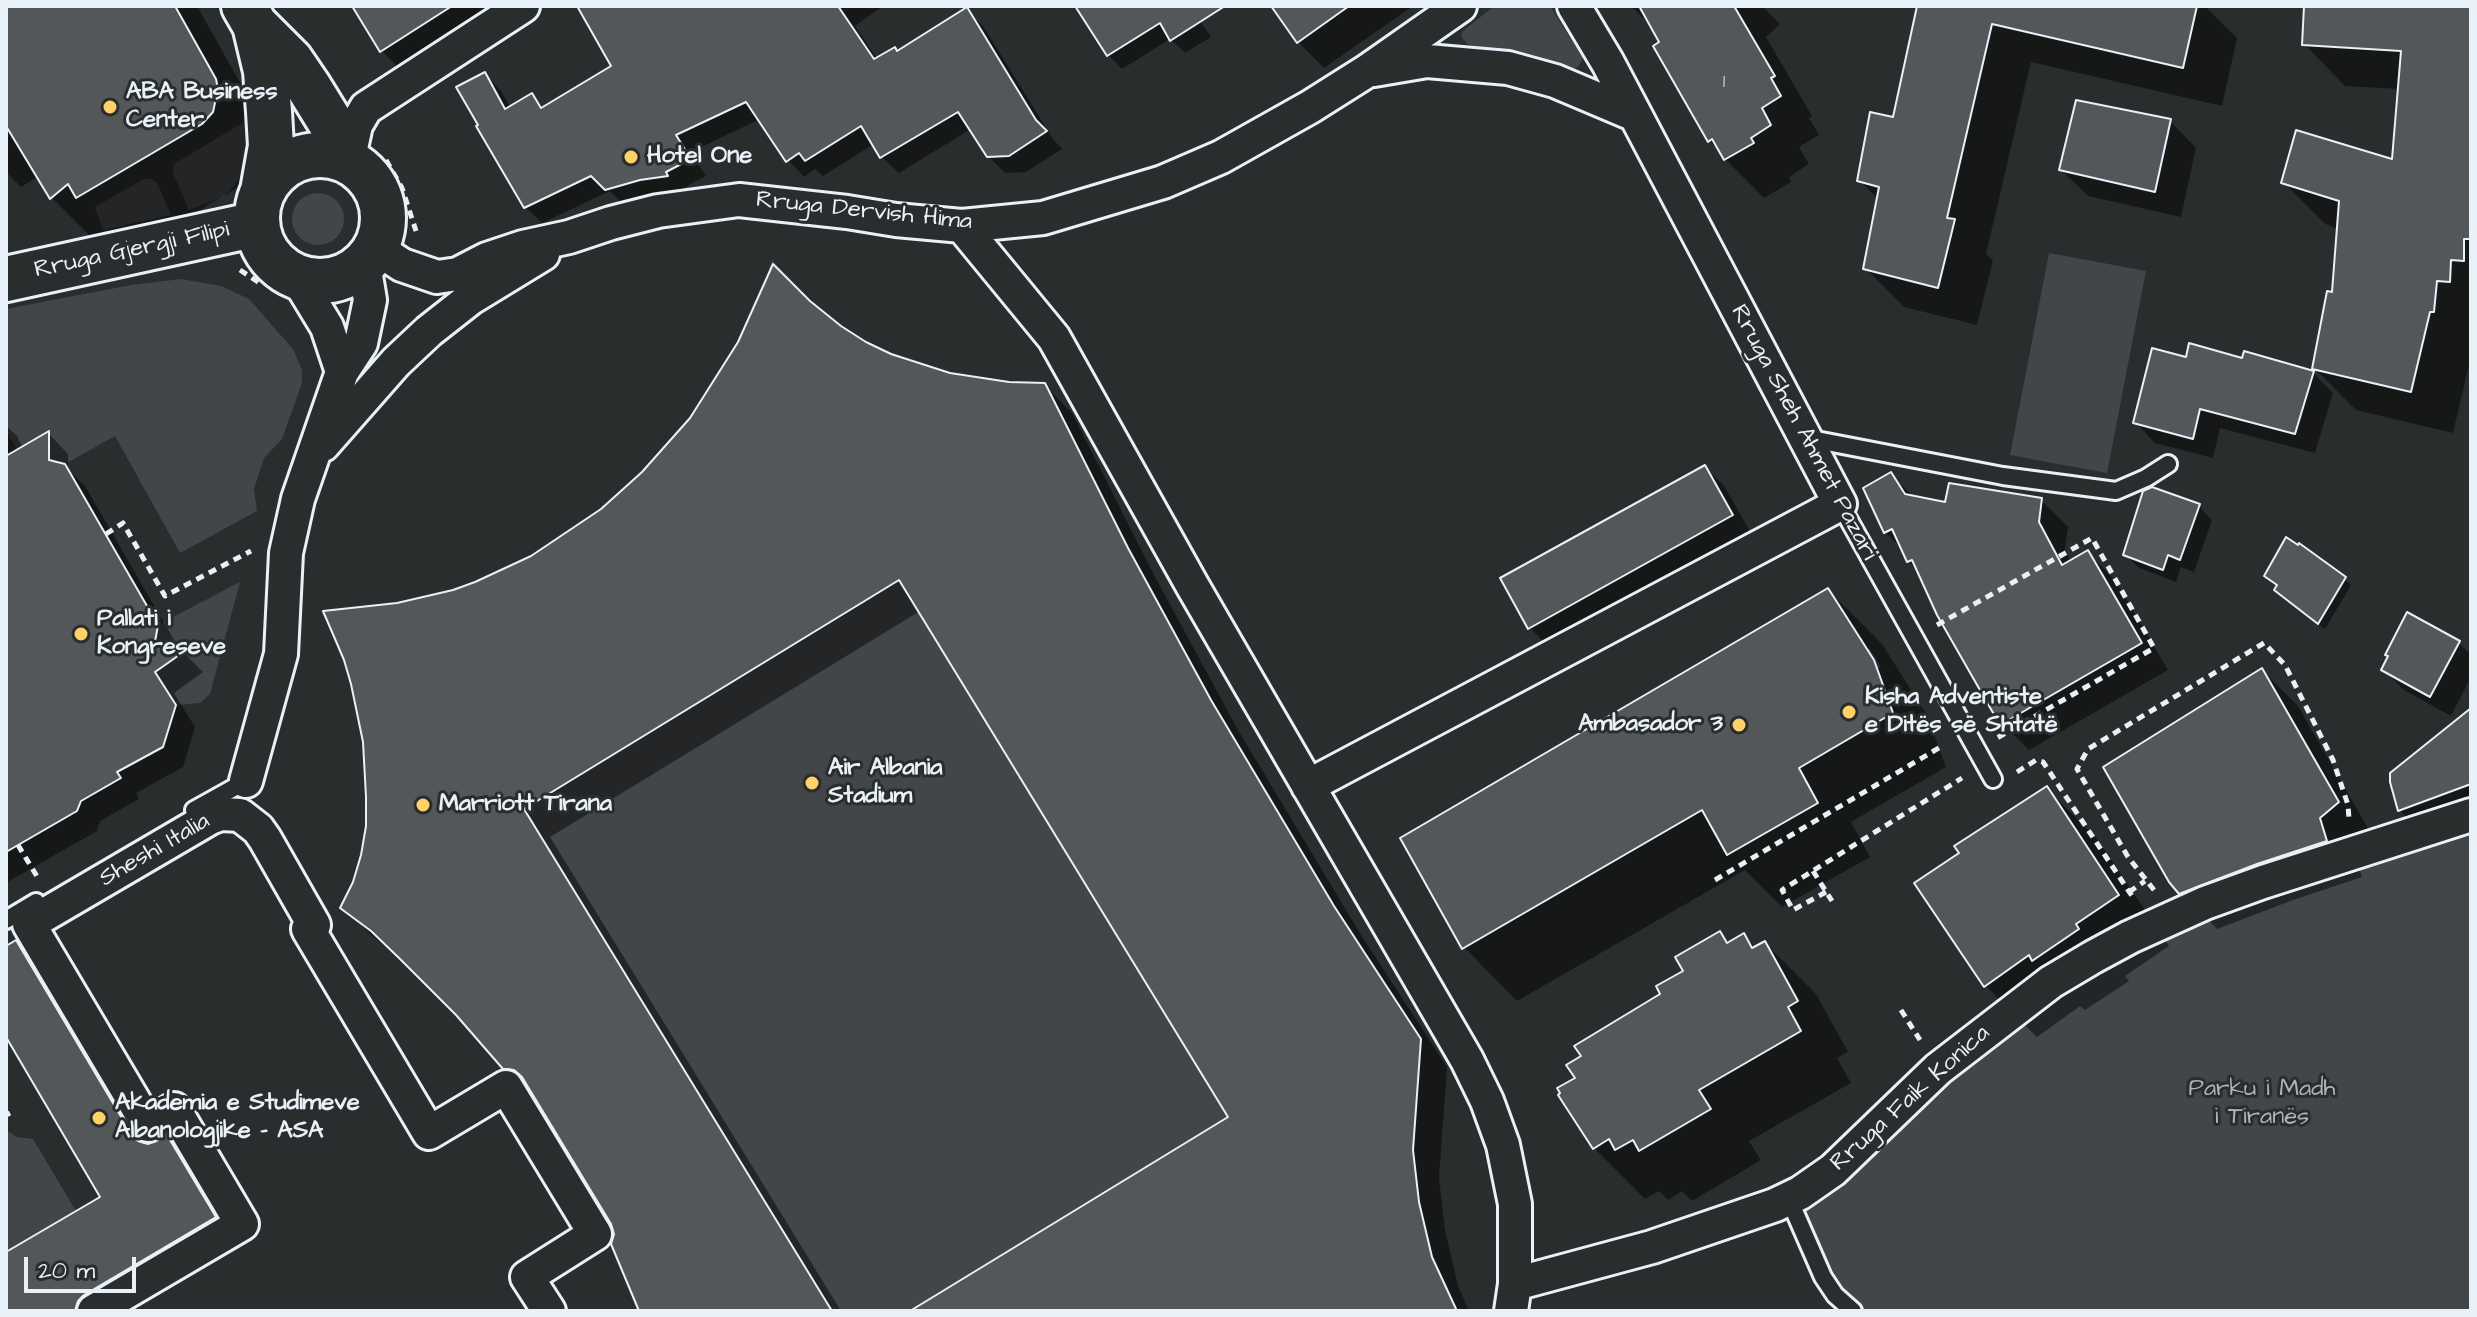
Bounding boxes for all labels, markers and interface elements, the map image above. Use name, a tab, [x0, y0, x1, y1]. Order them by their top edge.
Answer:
house number: 1	[1723, 71, 1725, 95]
place label: ABA Business Center	[126, 79, 277, 135]
marker: ABA Business Center	[101, 98, 119, 116]
place label: Hotel One	[647, 143, 752, 171]
marker: Hotel One	[622, 148, 640, 166]
street label: Rruga Dervish Hima	[754, 186, 974, 238]
street label: Rruga Gjergji Filipi	[32, 216, 232, 286]
street label: Rruga Sheh Ahmet Pazari	[1723, 300, 1883, 566]
place label: Pallati i Kongreseve	[97, 606, 226, 662]
marker: Pallati i Kongreseve	[72, 625, 90, 643]
place label: Kisha Adventiste e Ditës së Shtatë	[1865, 684, 2058, 740]
marker: Kisha Adventiste e Ditës së Shtatë	[1840, 703, 1858, 721]
place label: Ambasador 3	[1578, 711, 1723, 739]
marker: Ambasador 3	[1730, 716, 1748, 734]
place label: Air Albania Stadium	[828, 755, 943, 811]
marker: Air Albania Stadium	[803, 774, 821, 792]
place label: Marriott Tirana	[439, 791, 612, 819]
marker: Marriott Tirana	[414, 796, 432, 814]
street label: Sheshi Italia	[95, 808, 215, 894]
street label: Rruga Faik Konica	[1825, 1020, 1997, 1178]
park label: Parku i Madh i Tiranës	[2189, 1076, 2335, 1132]
place label: Akademia e Studimeve Albanologjike - ASA	[115, 1090, 360, 1146]
marker: Akademia e Studimeve Albanologjike - ASA	[90, 1109, 108, 1127]
scale bar	[28, 1241, 140, 1291]
text: 20 m	[38, 1254, 95, 1288]

